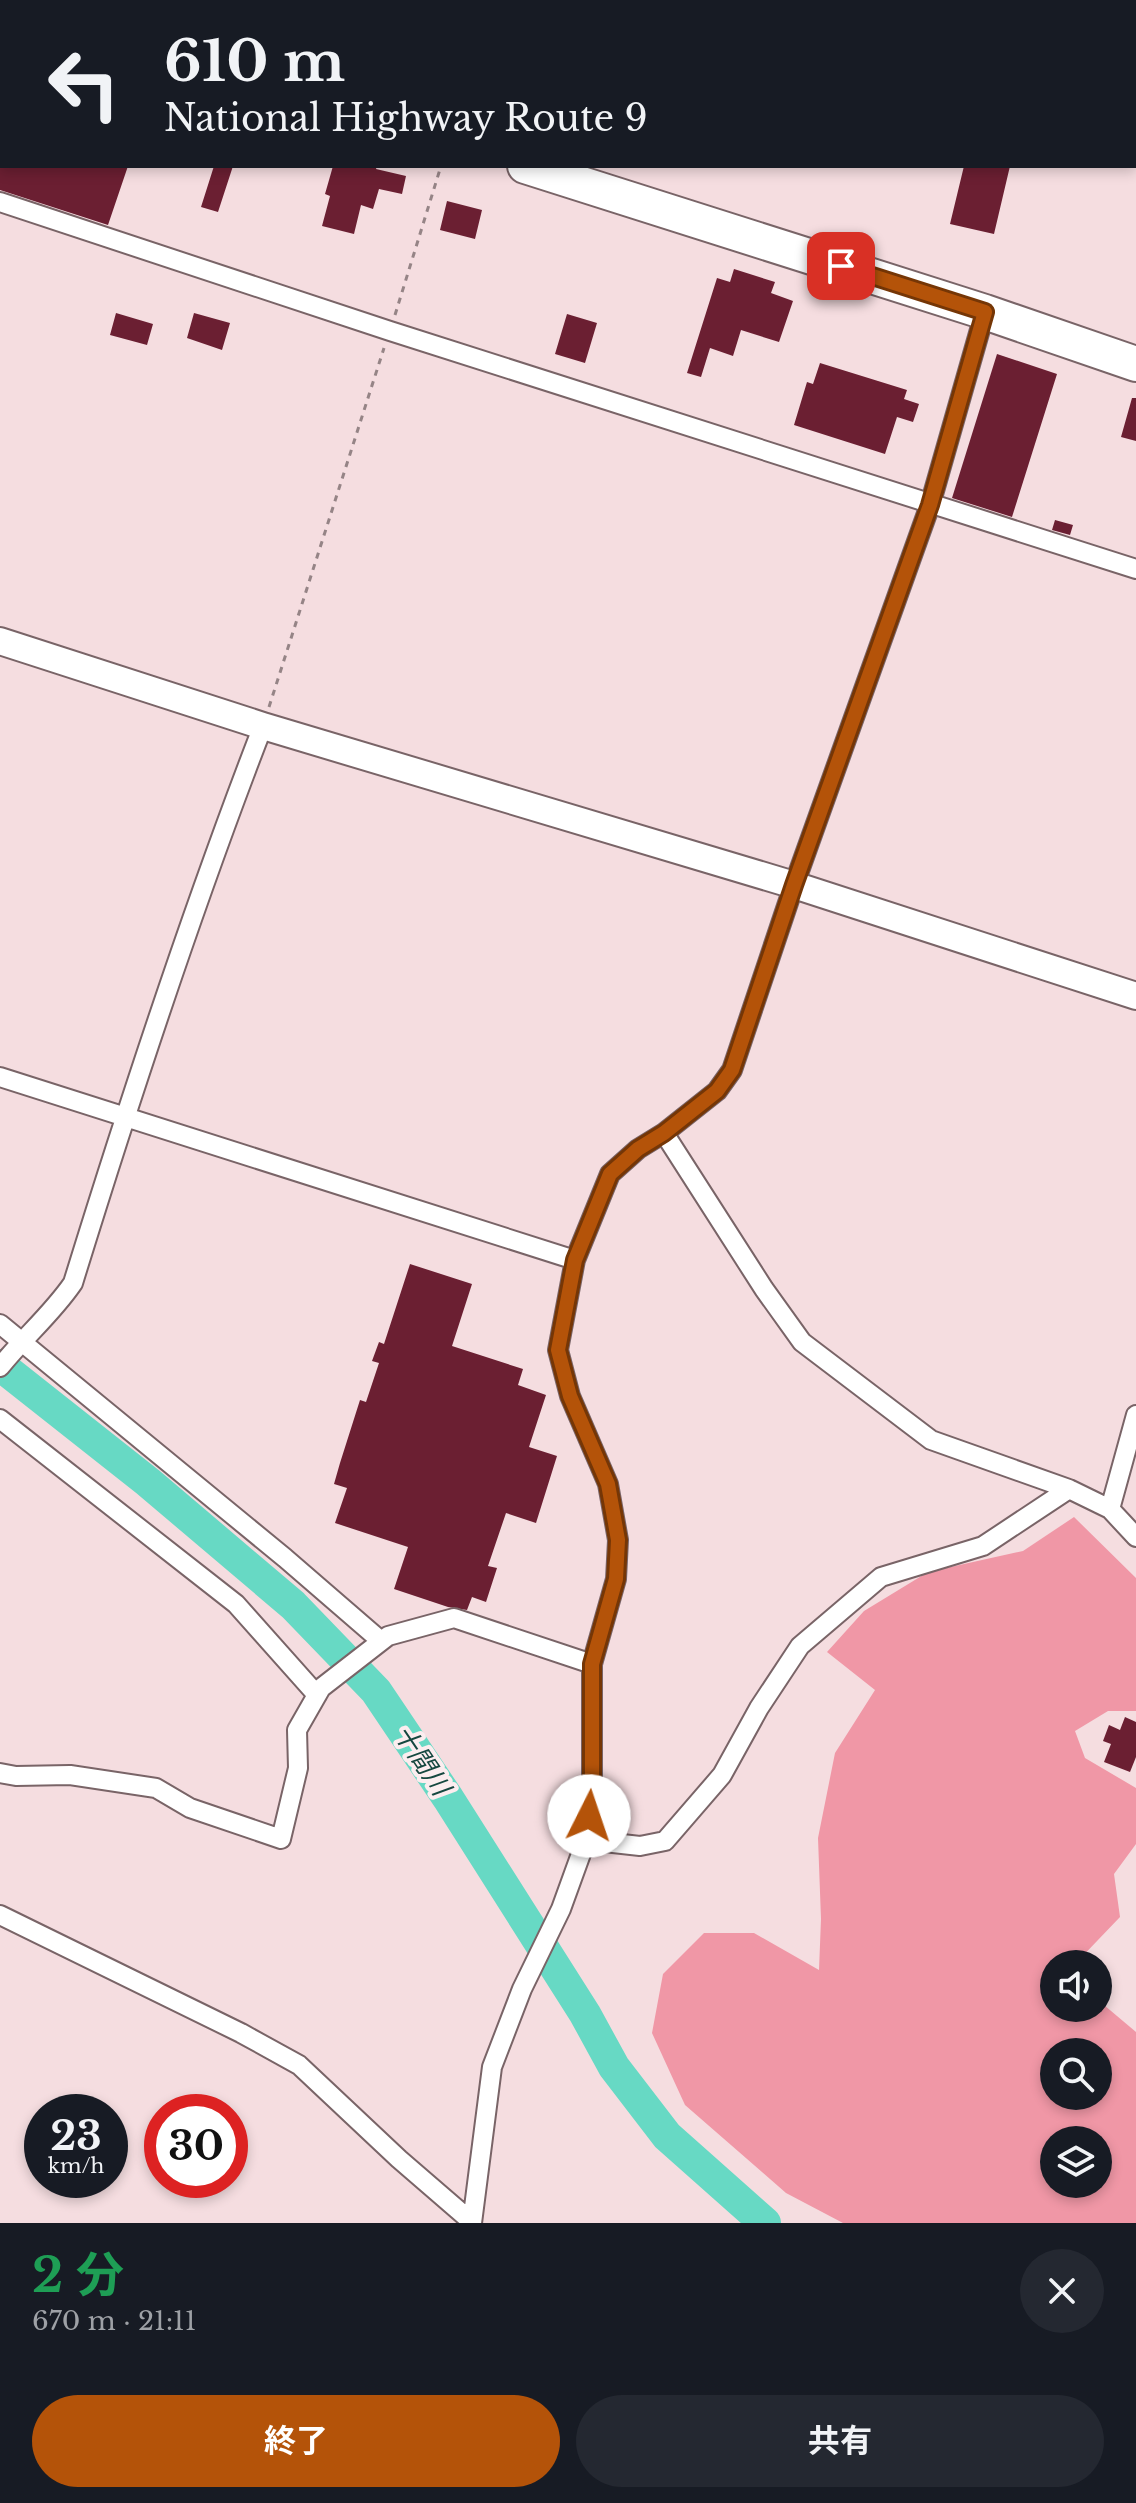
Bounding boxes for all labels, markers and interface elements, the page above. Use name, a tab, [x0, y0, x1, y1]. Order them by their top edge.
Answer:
text: 610 m	[164, 27, 345, 96]
icon: left	[32, 32, 136, 136]
text: National Highway Route 9	[164, 96, 648, 141]
pin	[807, 232, 875, 300]
icon: arrive	[819, 244, 863, 288]
water label: 十間川	[387, 1719, 459, 1804]
position arrow	[547, 1774, 631, 1858]
map controls	[1040, 1950, 1112, 2198]
button: sound	[1040, 1950, 1112, 2022]
button: search	[1040, 2038, 1112, 2110]
speed limit sign: 30	[144, 2094, 248, 2198]
text: 23	[50, 2111, 102, 2161]
button: layers	[1040, 2126, 1112, 2198]
text: km/h	[48, 2154, 104, 2178]
text: 2 分	[32, 2245, 124, 2305]
button: close	[1020, 2249, 1104, 2333]
text: 670 m · 21:11	[32, 2305, 196, 2337]
button: 終了	[32, 2395, 560, 2487]
button: 共有	[576, 2395, 1104, 2487]

